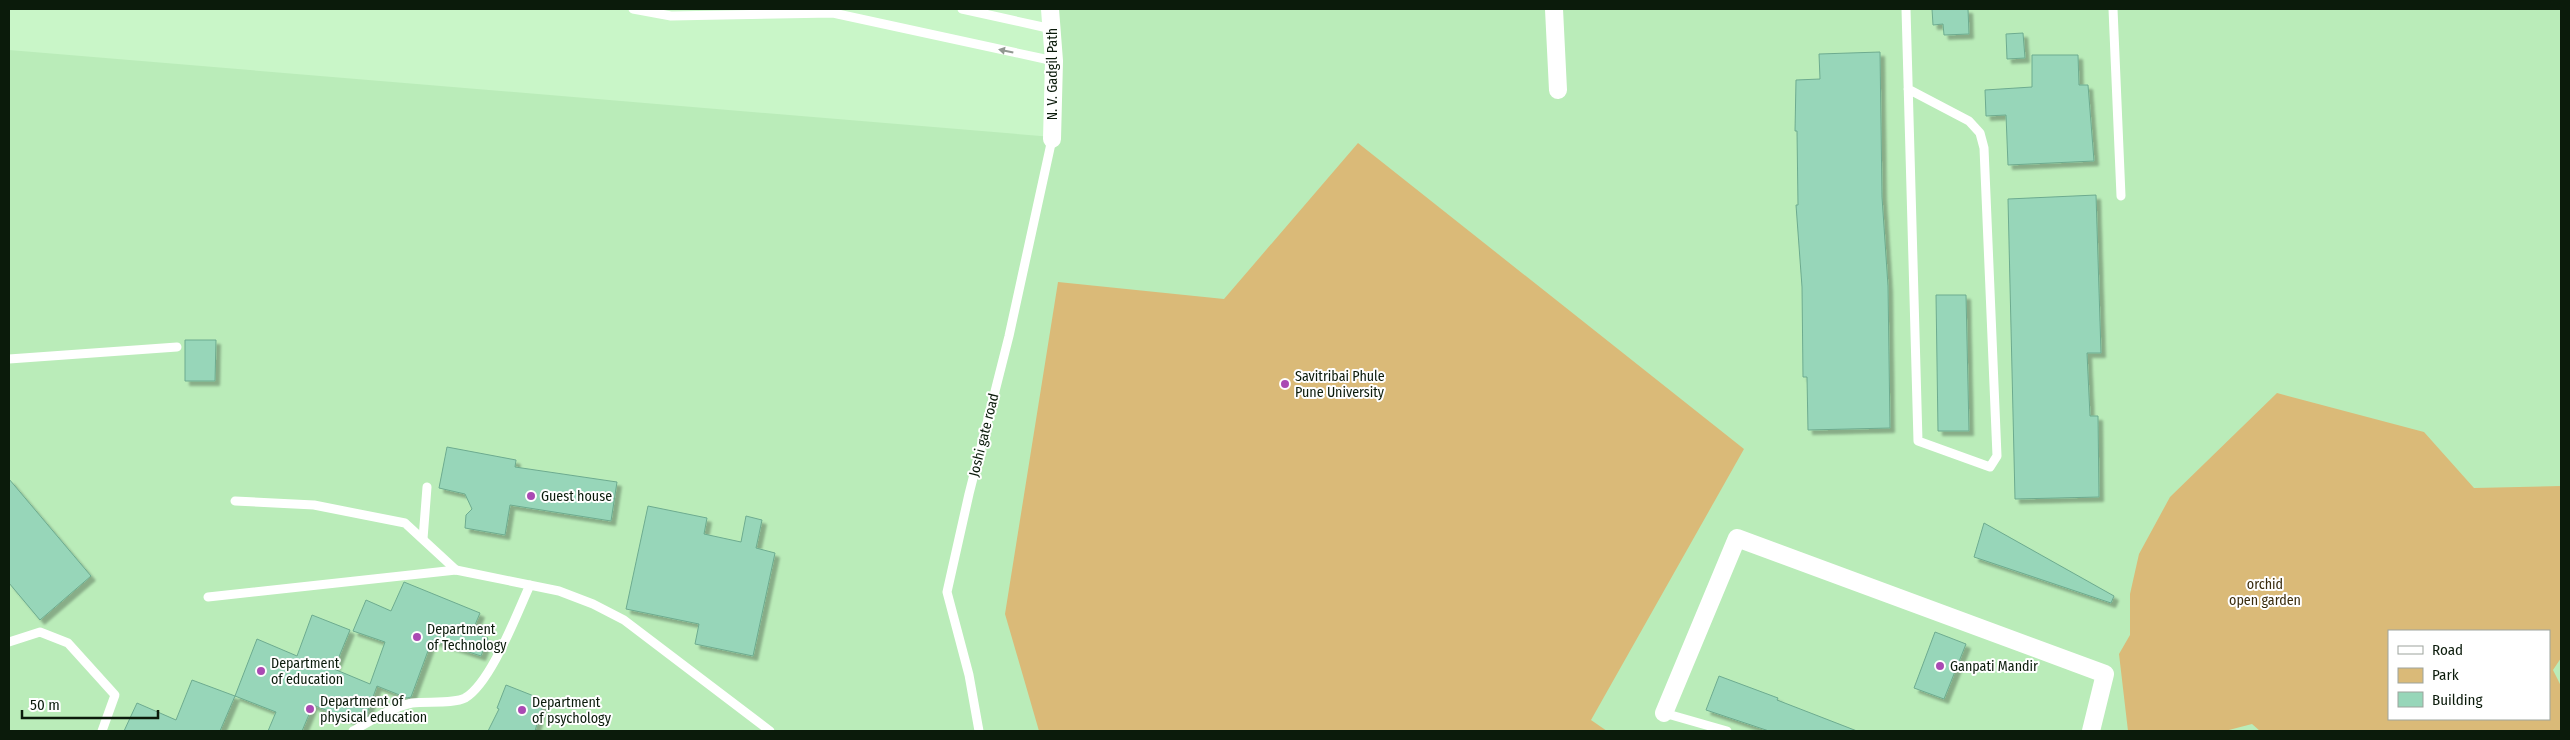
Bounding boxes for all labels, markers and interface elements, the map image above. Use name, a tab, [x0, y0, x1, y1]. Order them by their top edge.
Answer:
street label: N. V. Gadgil Path	[1044, 28, 1061, 120]
one-way arrow	[999, 47, 1014, 55]
place label: Savitribai Phule Pune University	[1295, 368, 1385, 401]
marker: Savitribai Phule Pune University	[1279, 378, 1291, 390]
street label: Joshi gate road	[965, 392, 1003, 478]
place label: Guest house	[541, 488, 612, 505]
marker: Guest house	[525, 490, 537, 502]
park label: orchid open garden	[2229, 576, 2301, 609]
place label: Department of Technology	[427, 621, 507, 654]
legend	[2388, 630, 2550, 720]
marker: Department of Technology	[411, 631, 423, 643]
text: Road	[2432, 641, 2463, 659]
place label: Department of education	[271, 655, 343, 688]
place label: Ganpati Mandir	[1950, 658, 2038, 675]
marker: Ganpati Mandir	[1934, 660, 1946, 672]
marker: Department of education	[255, 665, 267, 677]
text: Park	[2432, 666, 2459, 684]
scale bar	[22, 688, 159, 720]
text: Building	[2432, 691, 2483, 709]
place label: Department of physical education	[320, 693, 427, 726]
place label: Department of psychology	[532, 694, 612, 727]
text: 50 m	[30, 696, 60, 714]
marker: Department of physical education	[304, 703, 316, 715]
marker: Department of psychology	[516, 704, 528, 716]

